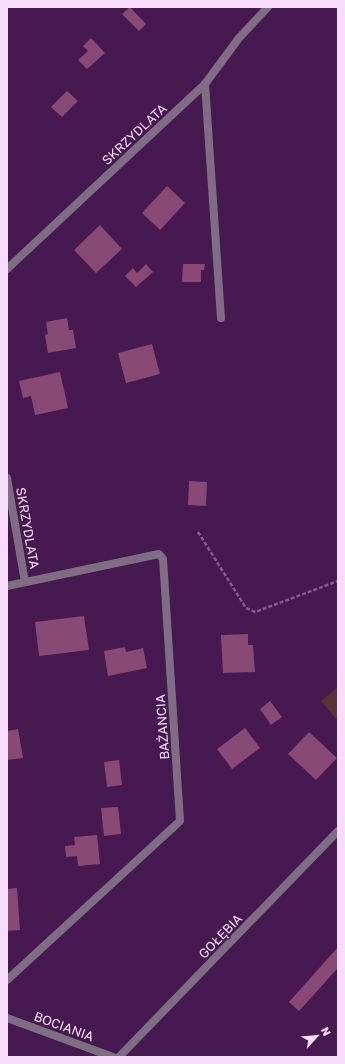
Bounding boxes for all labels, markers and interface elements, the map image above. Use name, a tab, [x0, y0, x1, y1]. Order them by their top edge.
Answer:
street label: SKRZYDLATA	[98, 100, 170, 168]
street label: SKRZYDLATA	[13, 486, 43, 570]
street label: BAŻANCIA	[152, 694, 172, 760]
street label: GOŁĘBIA	[195, 910, 245, 962]
street label: BOCIANIA	[32, 1008, 96, 1044]
north arrow	[297, 1016, 337, 1056]
text: N	[319, 1025, 334, 1038]

